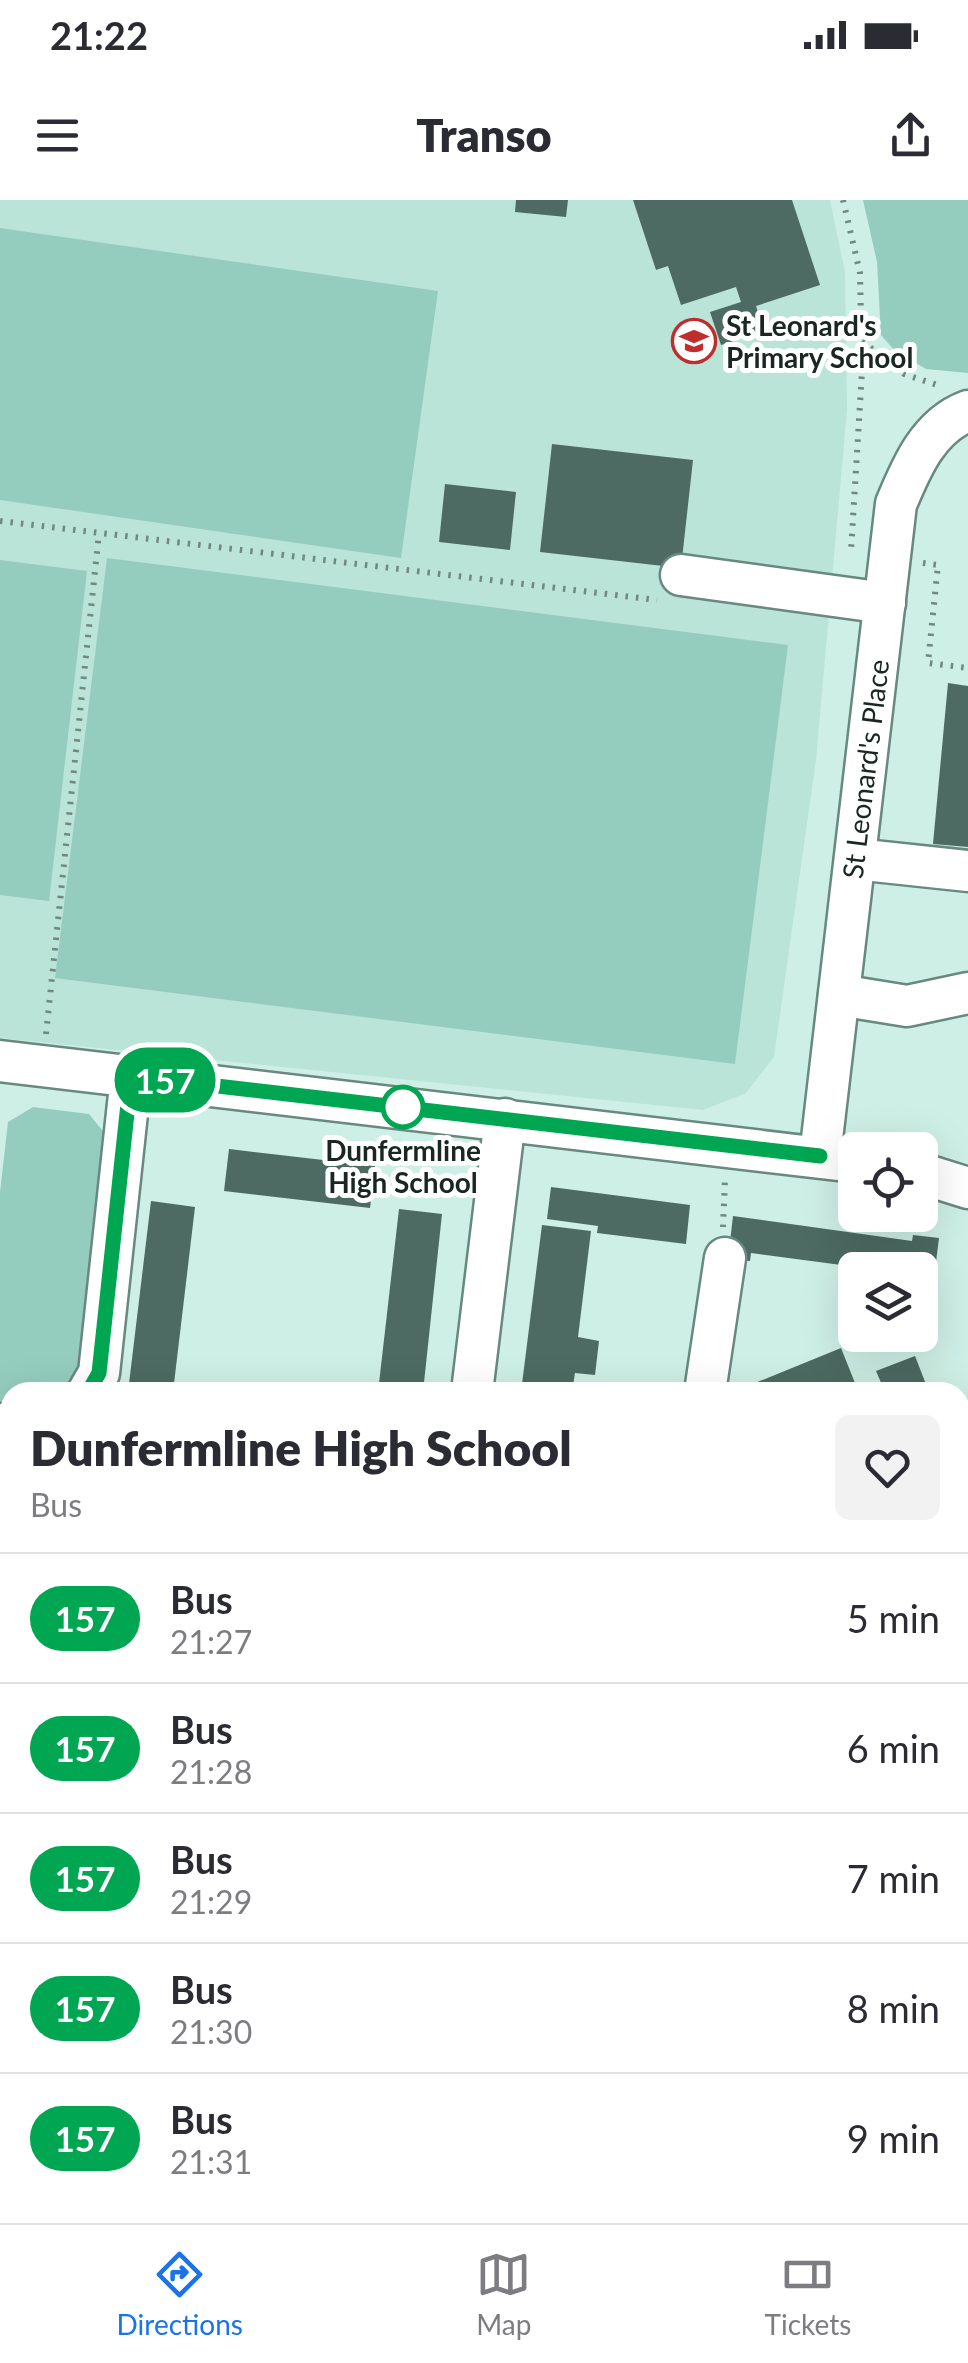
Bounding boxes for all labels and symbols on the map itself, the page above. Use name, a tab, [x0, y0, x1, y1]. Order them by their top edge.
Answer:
place label: St Leonard's Primary School	[726, 308, 913, 374]
school or university icon: St Leonard's Primary School	[671, 318, 717, 364]
street label: St Leonard's Place	[835, 657, 895, 881]
line badge: 157	[108, 1048, 222, 1112]
marker: Dunfermline High School	[382, 1086, 424, 1128]
place label: Dunfermline High School	[325, 1133, 481, 1199]

